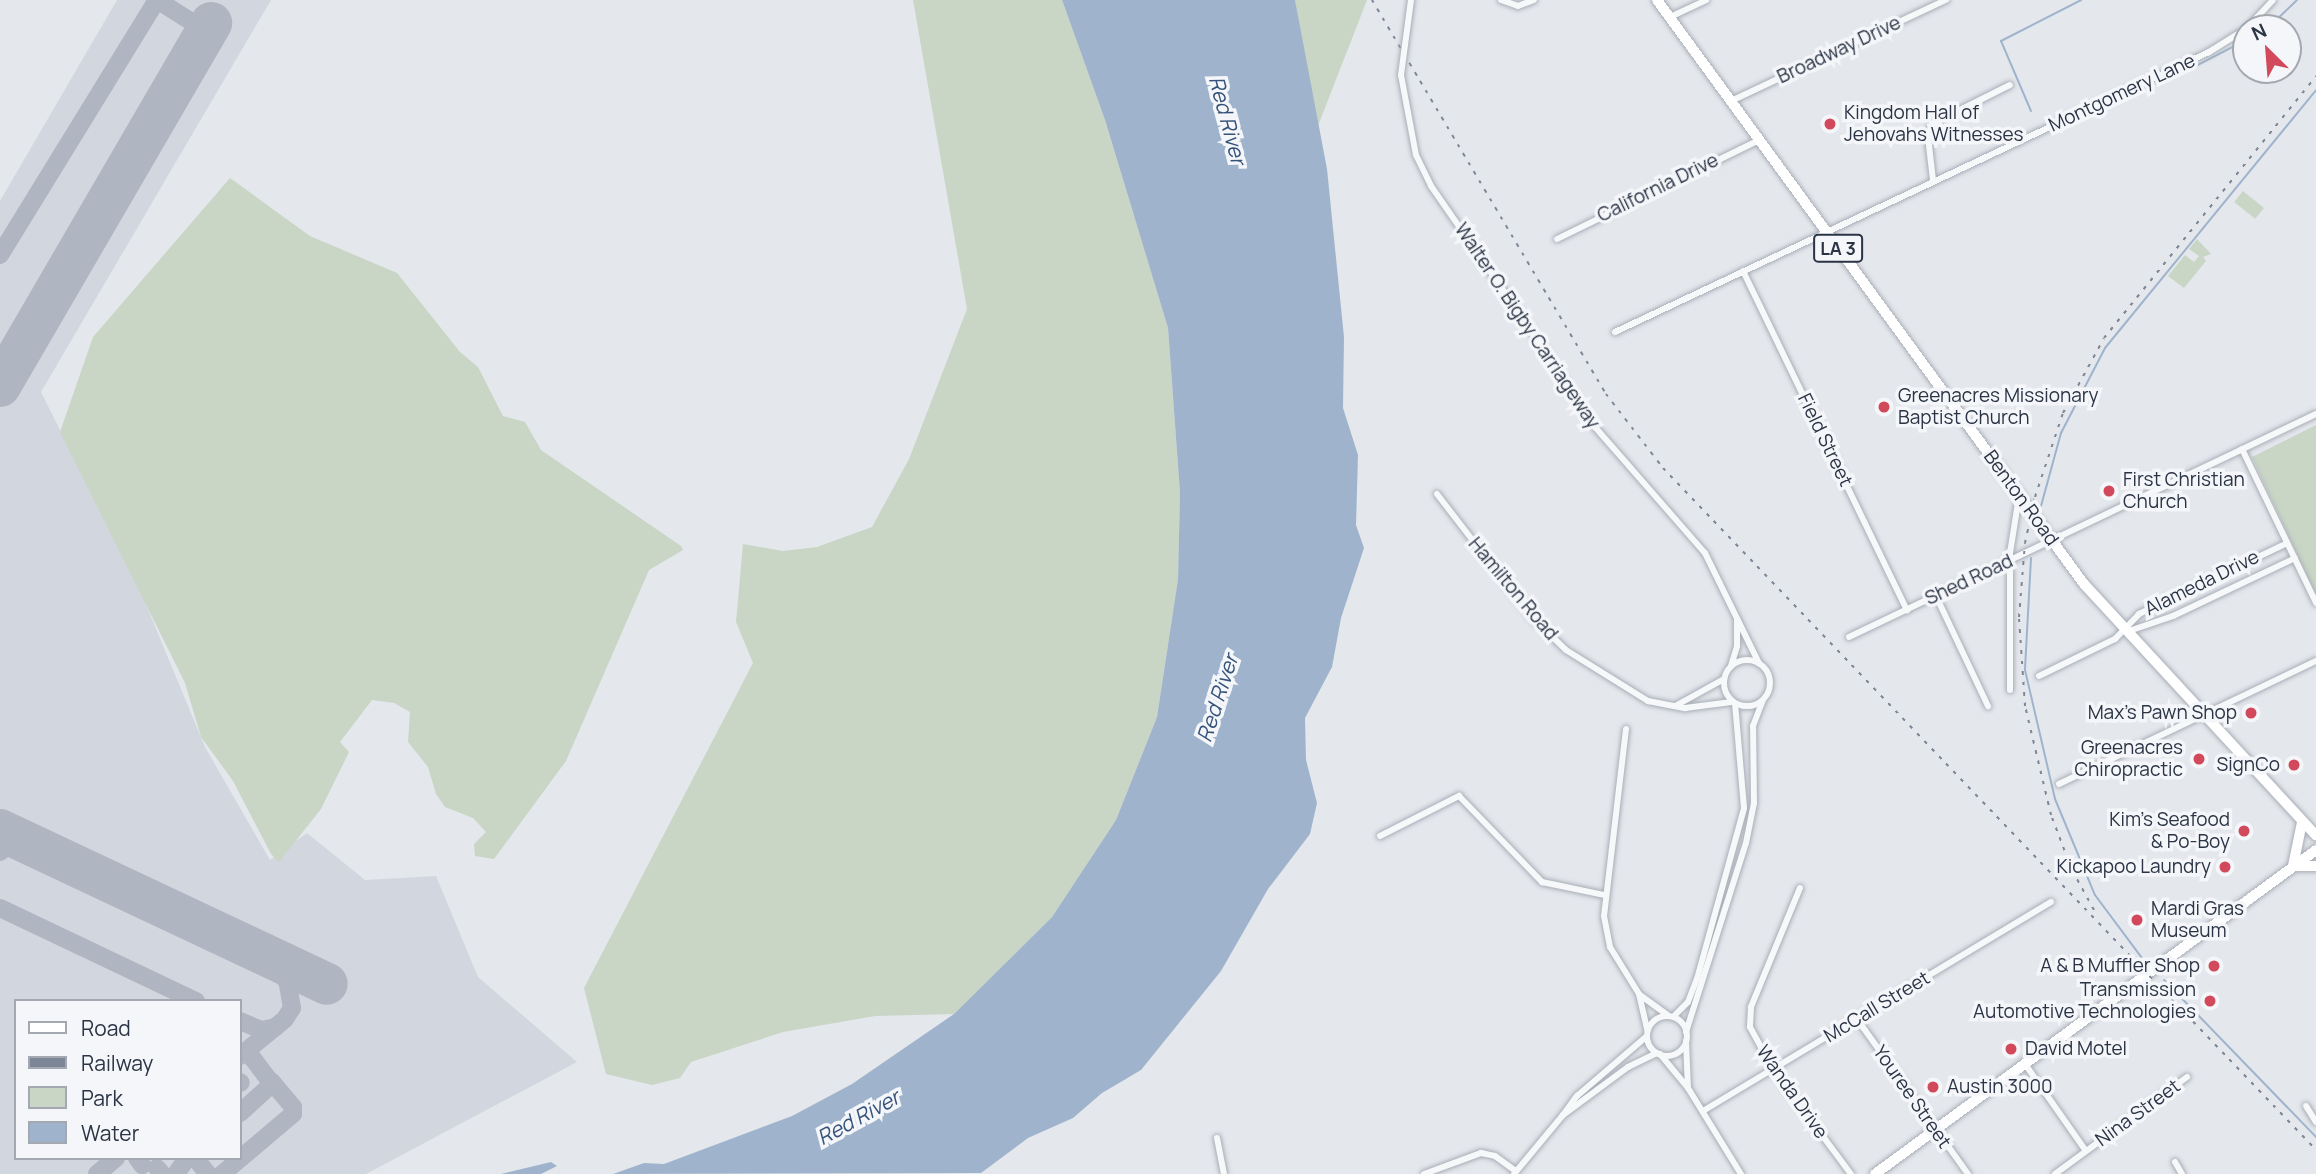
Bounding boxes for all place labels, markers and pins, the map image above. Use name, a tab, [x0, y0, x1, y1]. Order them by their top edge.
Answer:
place label: Kingdom Hall of Jehovahs Witnesses	[1844, 102, 2024, 146]
marker: Kingdom Hall of Jehovahs Witnesses	[1822, 116, 1838, 132]
place label: Greenacres Missionary Baptist Church	[1898, 385, 2098, 429]
marker: Greenacres Missionary Baptist Church	[1876, 399, 1892, 415]
place label: First Christian Church	[2123, 469, 2245, 513]
marker: First Christian Church	[2101, 483, 2117, 499]
place label: Max's Pawn Shop	[2088, 702, 2237, 724]
marker: Max's Pawn Shop	[2243, 705, 2259, 721]
place label: Greenacres Chiropractic	[2074, 737, 2183, 781]
marker: Greenacres Chiropractic	[2189, 749, 2209, 769]
place label: SignCo	[2216, 754, 2280, 776]
marker: SignCo	[2286, 757, 2302, 773]
place label: Kim's Seafood & Po-Boy	[2109, 809, 2230, 853]
marker: Kim's Seafood & Po-Boy	[2236, 823, 2252, 839]
place label: Kickapoo Laundry	[2057, 856, 2211, 878]
marker: Kickapoo Laundry	[2217, 859, 2233, 875]
place label: Mardi Gras Museum	[2151, 898, 2244, 942]
marker: Mardi Gras Museum	[2129, 912, 2145, 928]
place label: A & B Muffler Shop	[2040, 955, 2200, 977]
marker: A & B Muffler Shop	[2206, 958, 2222, 974]
place label: Transmission Automotive Technologies	[1973, 979, 2196, 1023]
marker: Transmission Automotive Technologies	[2202, 993, 2218, 1009]
place label: David Motel	[2025, 1038, 2127, 1060]
marker: David Motel	[2003, 1041, 2019, 1057]
place label: Austin 3000	[1947, 1076, 2053, 1098]
marker: Austin 3000	[1925, 1079, 1941, 1095]

